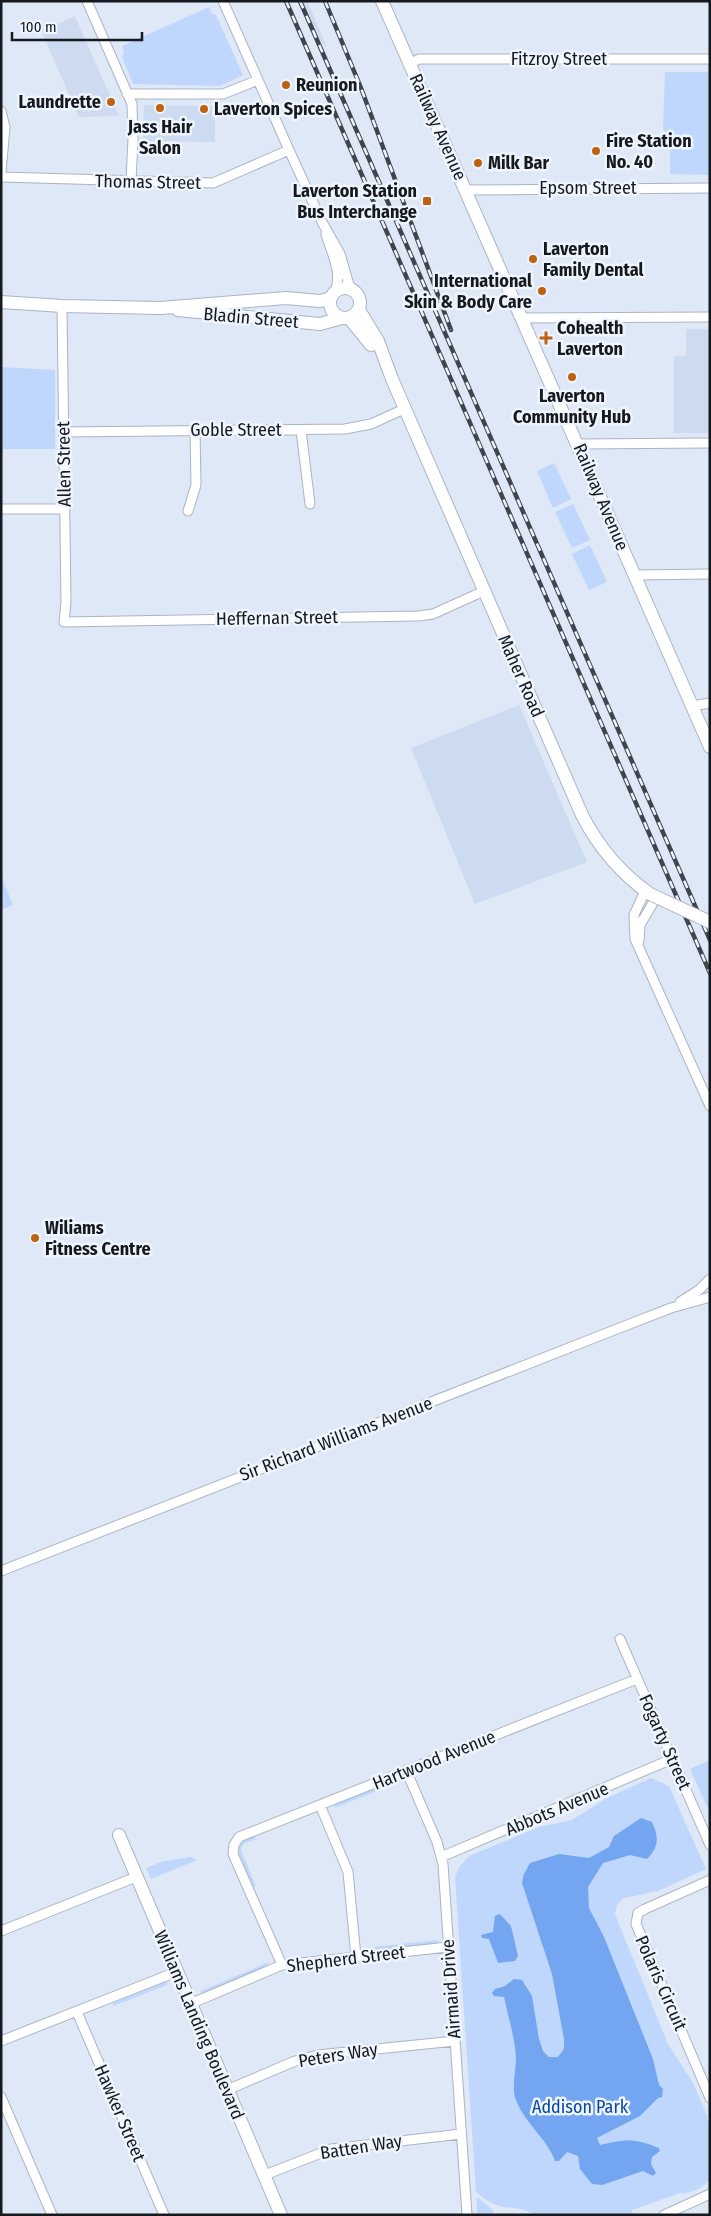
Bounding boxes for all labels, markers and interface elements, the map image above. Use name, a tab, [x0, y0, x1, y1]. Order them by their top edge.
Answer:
scale bar	[12, 10, 142, 42]
text: 100 m	[20, 18, 57, 36]
street label: Fitzroy Street	[511, 48, 607, 70]
street label: Railway Avenue	[405, 70, 471, 184]
place label: Reunion	[296, 74, 357, 96]
marker: Reunion	[280, 79, 292, 91]
place label: Laundrette	[19, 91, 101, 113]
marker: Laundrette	[105, 96, 117, 108]
place label: Laverton Spices	[214, 98, 332, 120]
marker: Jass Hair Salon	[154, 102, 166, 114]
marker: Laverton Spices	[198, 103, 210, 115]
place label: Jass Hair Salon	[127, 116, 193, 159]
place label: Fire Station No. 40	[606, 130, 692, 173]
marker: Fire Station No. 40	[590, 145, 602, 157]
place label: Milk Bar	[488, 152, 549, 174]
marker: Milk Bar	[472, 157, 484, 169]
street label: Thomas Street	[95, 170, 201, 194]
street label: Epsom Street	[539, 177, 637, 199]
place label: Laverton Station Bus Interchange	[293, 180, 417, 223]
marker: Laverton Station Bus Interchange	[421, 195, 433, 207]
place label: Laverton Family Dental	[543, 238, 643, 281]
marker: Laverton Family Dental	[527, 253, 539, 265]
place label: International Skin & Body Care	[404, 270, 532, 313]
marker: International Skin & Body Care	[536, 285, 548, 297]
street label: Bladin Street	[202, 303, 300, 333]
place label: Cohealth Laverton	[557, 317, 624, 360]
marker: Cohealth Laverton	[539, 331, 553, 345]
marker: Laverton Community Hub	[566, 371, 578, 383]
place label: Laverton Community Hub	[513, 385, 631, 428]
street label: Goble Street	[190, 419, 282, 441]
street label: Allen Street	[52, 421, 76, 507]
street label: Railway Avenue	[569, 440, 633, 554]
street label: Heffernan Street	[216, 606, 338, 630]
street label: Maher Road	[493, 631, 549, 721]
place label: Wiliams Fitness Centre	[45, 1217, 151, 1260]
marker: Wiliams Fitness Centre	[29, 1232, 41, 1244]
street label: Sir Richard Williams Avenue	[236, 1392, 436, 1486]
street label: Fogarty Street	[634, 1691, 696, 1793]
street label: Hartwood Avenue	[369, 1725, 499, 1795]
street label: Abbots Avenue	[502, 1777, 612, 1841]
street label: Williams Landing Boulevard	[149, 1927, 249, 2123]
street label: Polaris Circuit	[630, 1932, 692, 2034]
street label: Airmaid Drive	[437, 1939, 465, 2039]
street label: Shepherd Street	[286, 1941, 407, 1977]
street label: Peters Way	[297, 2038, 379, 2072]
street label: Hawker Street	[90, 2061, 150, 2165]
park label: Addison Park	[532, 2096, 629, 2118]
street label: Batten Way	[319, 2130, 403, 2164]

